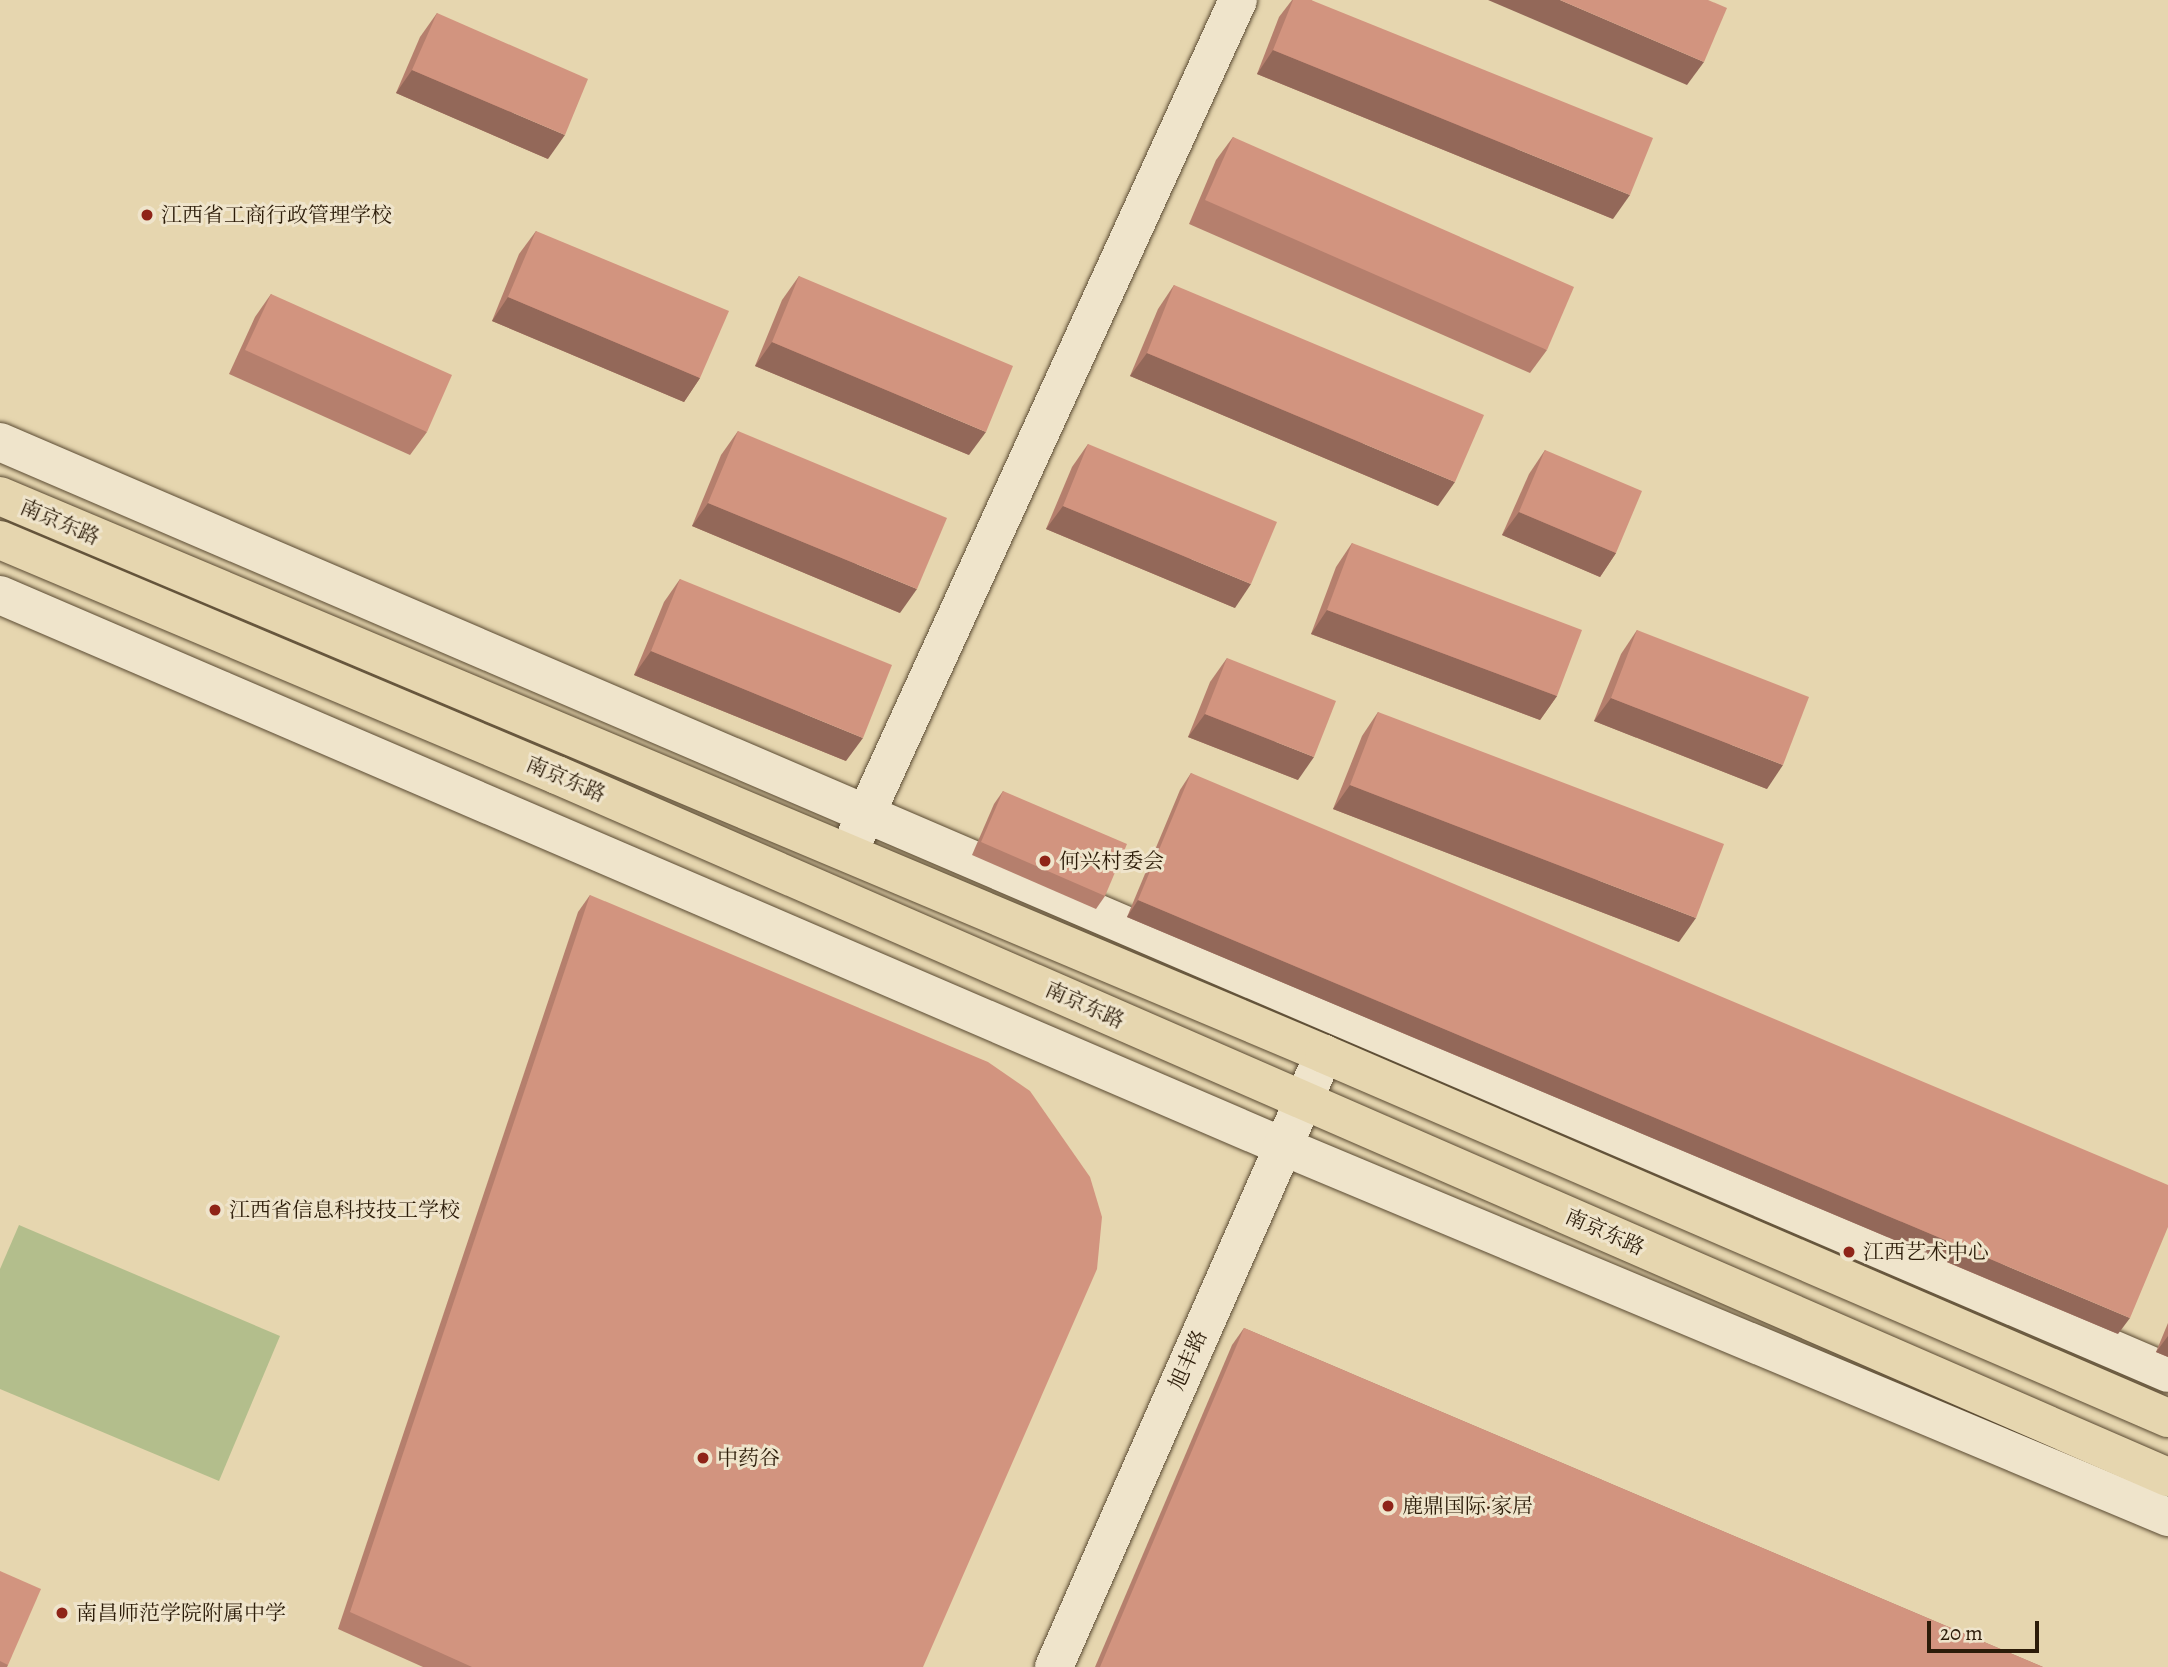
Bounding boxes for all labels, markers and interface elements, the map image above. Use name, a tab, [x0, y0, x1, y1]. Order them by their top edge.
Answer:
place label: 江西省工商行政管理学校	[161, 202, 392, 228]
marker: 江西省工商行政管理学校	[139, 207, 155, 223]
street label: 南京东路	[16, 494, 104, 550]
street label: 南京东路	[522, 751, 610, 807]
place label: 何兴村委会	[1059, 848, 1164, 874]
marker: 何兴村委会	[1037, 853, 1053, 869]
street label: 南京东路	[1042, 976, 1128, 1034]
place label: 江西省信息科技技工学校	[229, 1197, 460, 1223]
marker: 江西省信息科技技工学校	[207, 1202, 223, 1218]
street label: 南京东路	[1562, 1203, 1648, 1261]
place label: 江西艺术中心	[1863, 1239, 1989, 1265]
marker: 江西艺术中心	[1841, 1244, 1857, 1260]
street label: 旭丰路	[1164, 1326, 1212, 1394]
place label: 中药谷	[717, 1445, 780, 1471]
marker: 中药谷	[695, 1450, 711, 1466]
place label: 鹿鼎国际·家居	[1402, 1493, 1533, 1519]
marker: 鹿鼎国际·家居	[1380, 1498, 1396, 1514]
place label: 南昌师范学院附属中学	[76, 1600, 286, 1626]
marker: 南昌师范学院附属中学	[54, 1605, 70, 1621]
scale bar	[1930, 1608, 2042, 1652]
text: 20 m	[1940, 1619, 1983, 1647]

